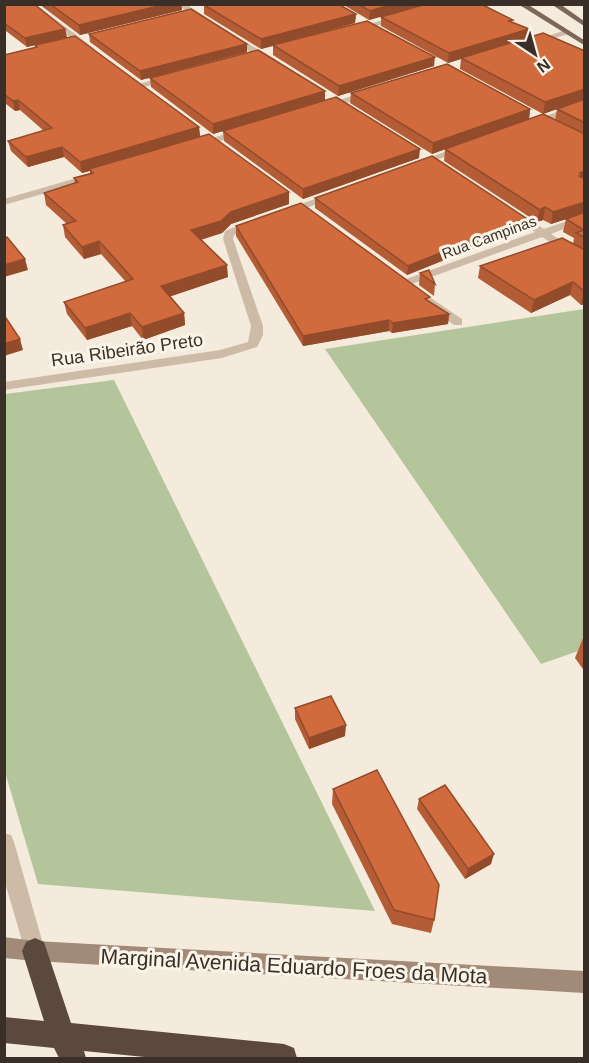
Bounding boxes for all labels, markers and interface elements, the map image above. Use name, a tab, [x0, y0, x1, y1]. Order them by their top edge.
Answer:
north arrow	[505, 24, 565, 84]
text: N	[534, 55, 553, 76]
street label: Rua Campinas	[439, 212, 539, 262]
street label: Rua Ribeirão Preto	[50, 329, 204, 371]
street label: Marginal Avenida Eduardo Froes da Mota	[100, 944, 488, 988]

